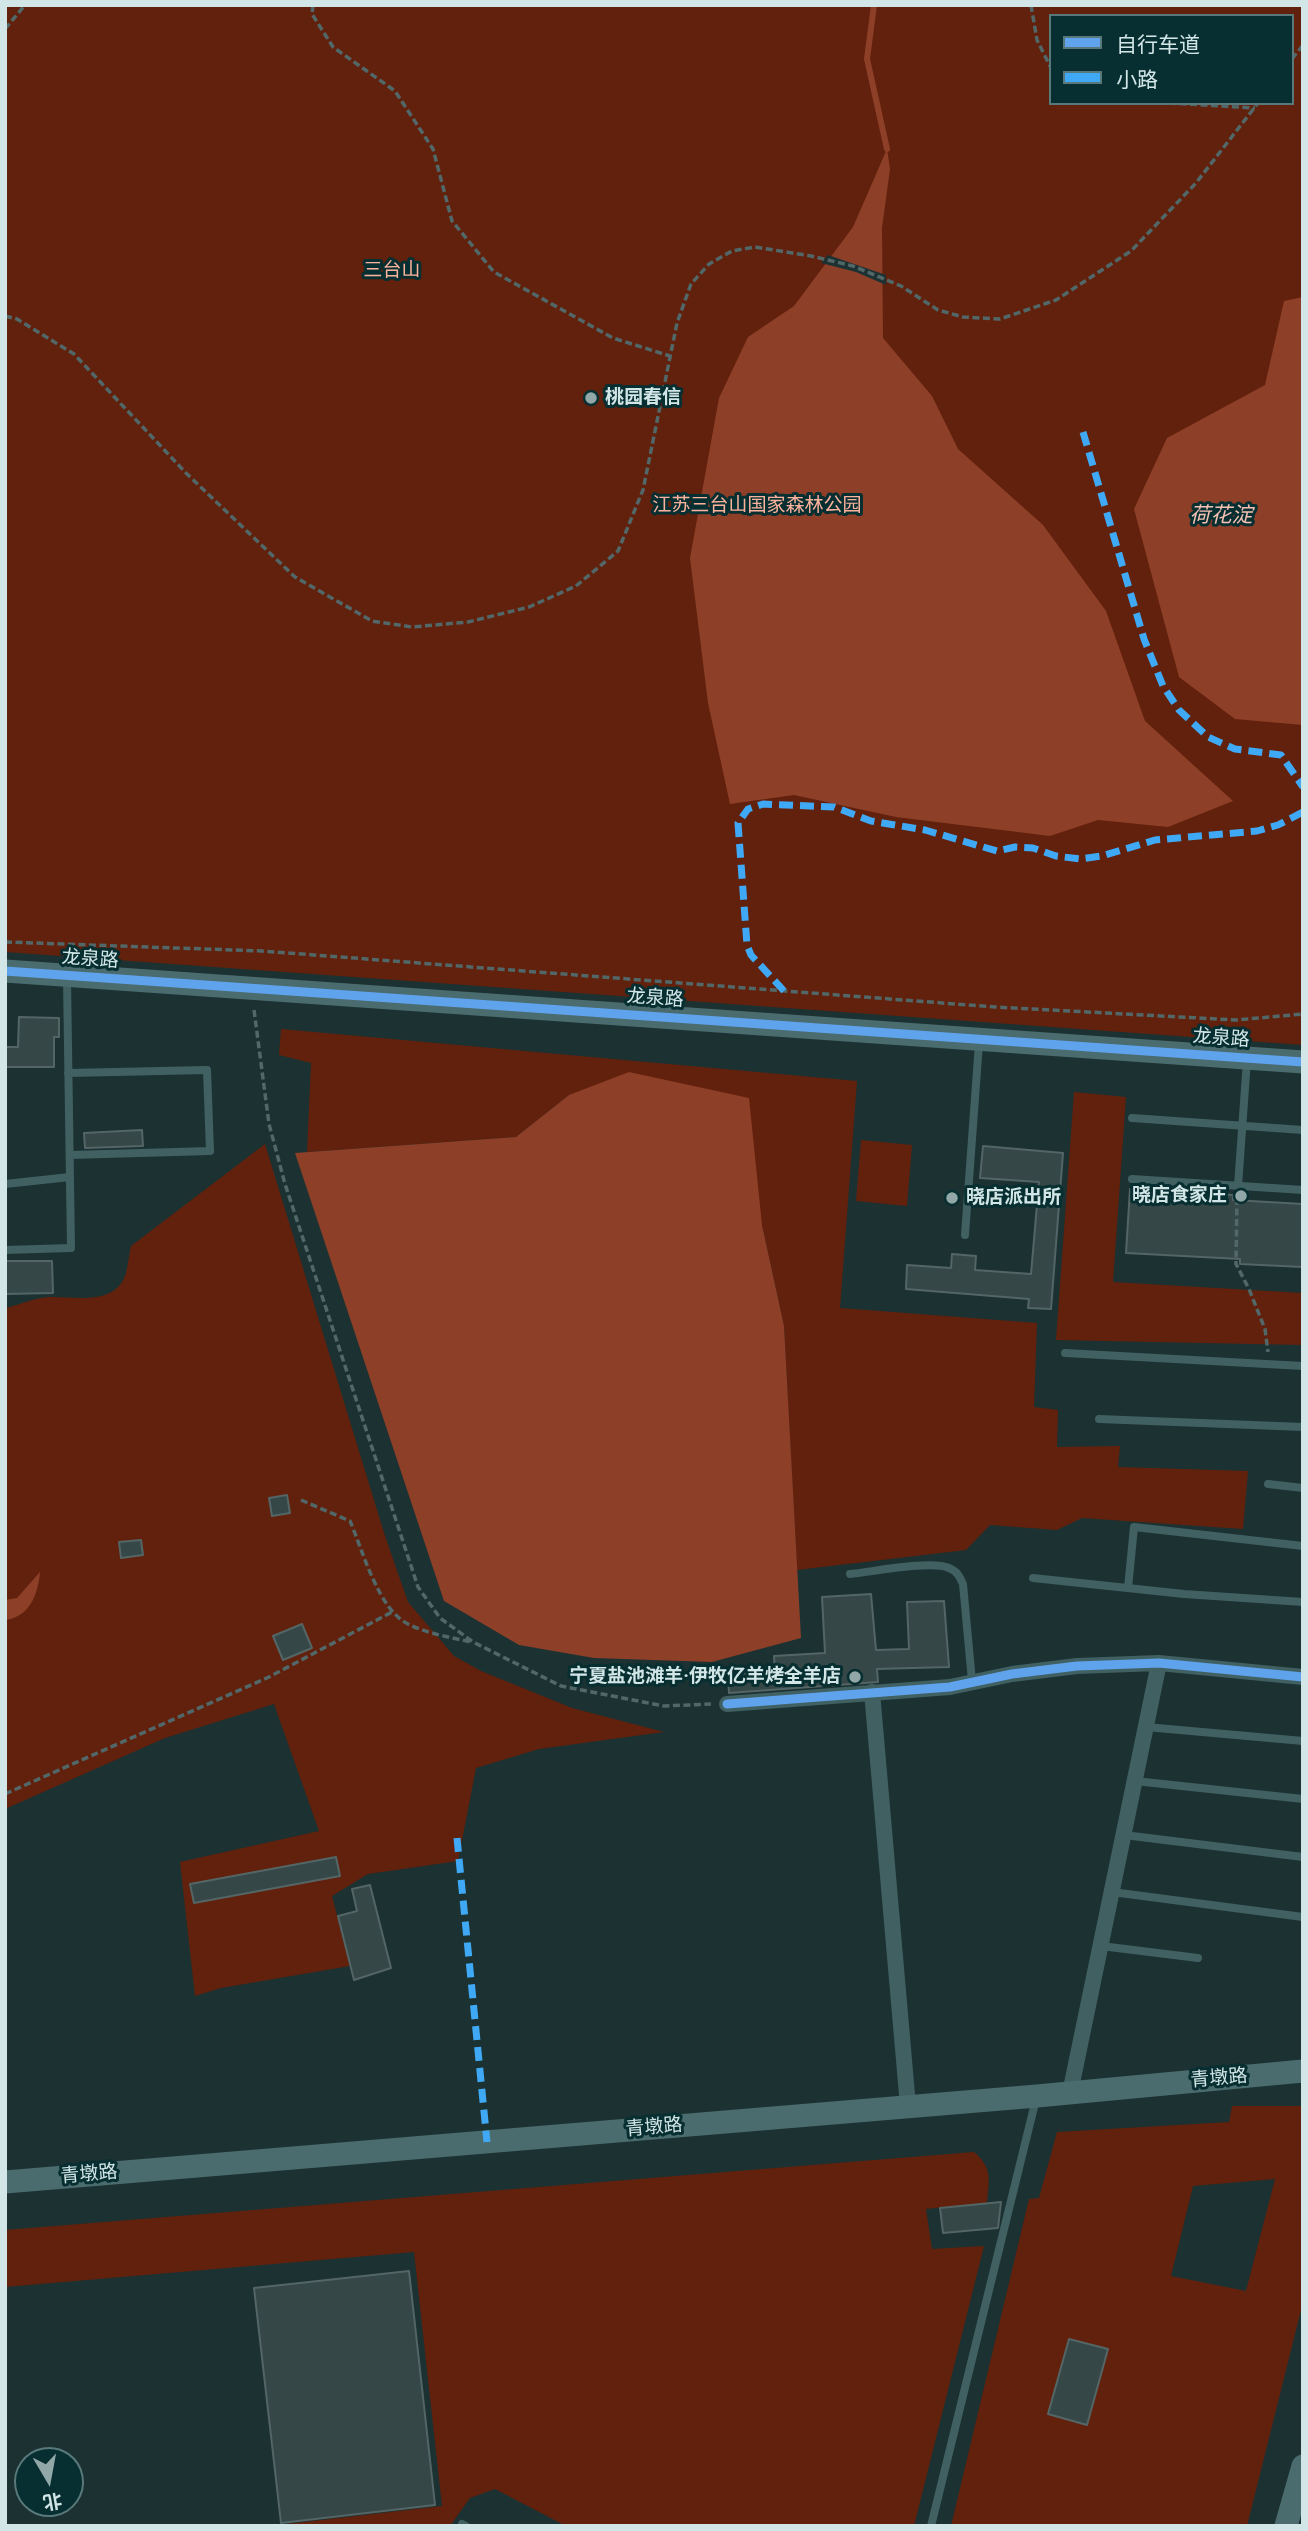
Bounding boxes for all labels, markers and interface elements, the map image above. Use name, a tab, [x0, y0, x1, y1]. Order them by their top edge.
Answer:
legend	[1049, 14, 1294, 105]
text: 自行车道	[1116, 33, 1200, 57]
text: 小路	[1116, 68, 1158, 92]
park label: 三台山	[364, 260, 420, 282]
place label: 桃园春信	[605, 387, 681, 409]
marker: 桃园春信	[583, 390, 599, 406]
park label: 江苏三台山国家森林公园	[653, 495, 861, 517]
water label: 荷花淀	[1190, 504, 1252, 530]
street label: 龙泉路	[61, 947, 119, 973]
street label: 龙泉路	[626, 986, 684, 1012]
street label: 龙泉路	[1192, 1026, 1250, 1052]
place label: 晓店食家庄	[1132, 1185, 1227, 1207]
place label: 晓店派出所	[966, 1187, 1061, 1209]
marker: 晓店食家庄	[1233, 1188, 1249, 1204]
marker: 晓店派出所	[944, 1190, 960, 1206]
place label: 宁夏盐池滩羊·伊牧亿羊烤全羊店	[569, 1666, 841, 1688]
marker: 宁夏盐池滩羊·伊牧亿羊烤全羊店	[847, 1669, 863, 1685]
street label: 青墩路	[1190, 2065, 1248, 2093]
street label: 青墩路	[625, 2114, 683, 2142]
street label: 青墩路	[60, 2161, 118, 2189]
north arrow	[14, 2447, 84, 2517]
text: 北	[41, 2488, 64, 2514]

